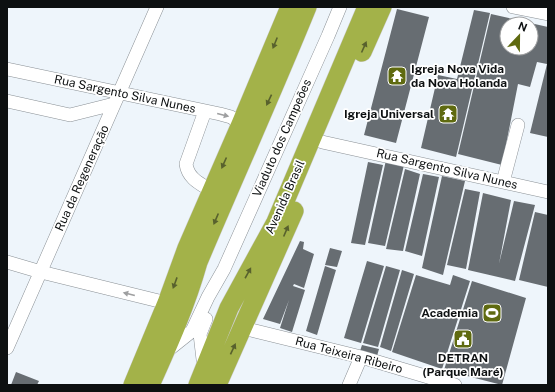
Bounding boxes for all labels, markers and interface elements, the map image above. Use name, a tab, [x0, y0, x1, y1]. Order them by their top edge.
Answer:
north arrow	[499, 16, 539, 56]
text: N	[517, 20, 529, 34]
one-way arrow	[271, 38, 277, 50]
one-way arrow	[361, 41, 367, 52]
place label: Igreja Nova Vida da Nova Holanda	[411, 62, 507, 90]
temple icon: Igreja Nova Vida da Nova Holanda	[386, 65, 408, 87]
street label: Rua Sargento Silva Nunes	[53, 72, 197, 116]
street label: Viaduto dos Campeões	[250, 77, 314, 199]
one-way arrow	[266, 95, 272, 106]
temple icon: Igreja Universal	[437, 103, 459, 125]
place label: Igreja Universal	[344, 107, 434, 121]
one-way arrow	[217, 112, 229, 118]
street label: Rua da Regeneração	[52, 123, 112, 233]
street label: Rua Sargento Silva Nunes	[375, 146, 519, 192]
one-way arrow	[221, 157, 227, 168]
street label: Avenida Brasil	[263, 158, 308, 236]
one-way arrow	[213, 214, 219, 225]
one-way arrow	[283, 225, 289, 236]
one-way arrow	[245, 268, 252, 279]
one-way arrow	[171, 277, 177, 289]
one-way arrow	[123, 290, 136, 296]
sports icon: Academia	[481, 302, 503, 324]
place label: Academia	[421, 306, 478, 320]
public building icon: DETRAN (Parque Maré)	[452, 328, 474, 350]
street label: Rua Teixeira Ribeiro	[294, 334, 404, 376]
one-way arrow	[230, 344, 236, 355]
place label: DETRAN (Parque Maré)	[423, 351, 503, 379]

